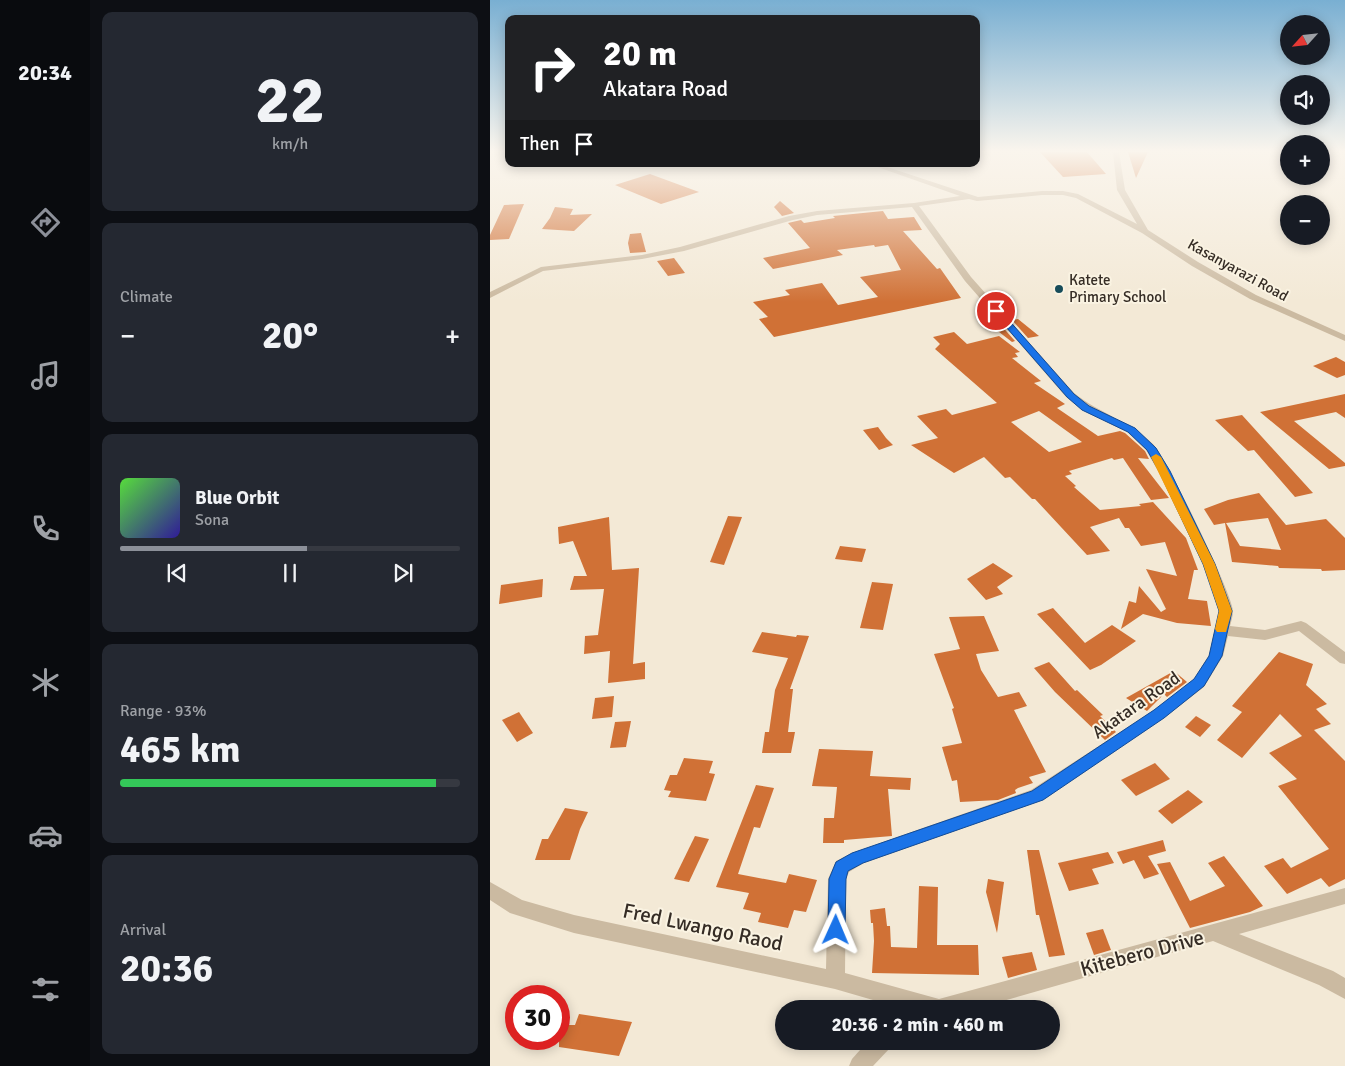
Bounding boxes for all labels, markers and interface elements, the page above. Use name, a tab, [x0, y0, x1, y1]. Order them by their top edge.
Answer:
north arrow	[1280, 15, 1330, 65]
map controls	[1280, 15, 1330, 245]
text: 20 m	[603, 32, 677, 75]
icon: right	[520, 35, 585, 100]
text: 20:34	[18, 59, 72, 86]
text: 22	[255, 61, 325, 141]
text: Akatara Road	[603, 75, 728, 102]
button: sound	[1280, 75, 1330, 125]
icon: arrive	[570, 130, 598, 158]
text: Then	[520, 132, 560, 156]
text: km/h	[272, 134, 308, 154]
button: +	[1280, 135, 1330, 185]
button: −	[1280, 195, 1330, 245]
icon: directions	[28, 205, 63, 240]
street label: Kasanyarazi Road	[1185, 235, 1291, 305]
place label: Katete Primary School	[1069, 271, 1166, 306]
marker: Katete Primary School	[1053, 283, 1065, 295]
text: Climate	[120, 287, 173, 307]
pin	[975, 290, 1017, 332]
icon: arrive	[982, 297, 1010, 325]
text: 20°	[262, 312, 318, 359]
text: −	[120, 319, 135, 353]
text: +	[445, 319, 460, 353]
icon: music	[28, 358, 63, 393]
text: Blue Orbit	[195, 486, 279, 510]
text: Sona	[195, 510, 229, 530]
icon: phone	[28, 511, 63, 546]
icon: previous	[163, 559, 191, 587]
icon: pause	[276, 559, 304, 587]
icon: next	[389, 559, 417, 587]
icon: climate	[28, 665, 63, 700]
street label: Akatara Road	[1088, 667, 1184, 743]
text: Range · 93%	[120, 701, 206, 721]
text: 465 km	[120, 726, 241, 773]
icon: car	[28, 818, 63, 853]
street label: Fred Lwango Raod	[621, 897, 785, 957]
position arrow	[809, 903, 861, 955]
text: Arrival	[120, 920, 166, 940]
street label: Kitebero Drive	[1077, 924, 1207, 982]
text: 20:36	[120, 945, 213, 992]
icon: filters	[28, 972, 63, 1007]
speed limit sign: 30	[505, 985, 570, 1050]
text: 20:36 · 2 min · 460 m	[831, 1013, 1004, 1037]

